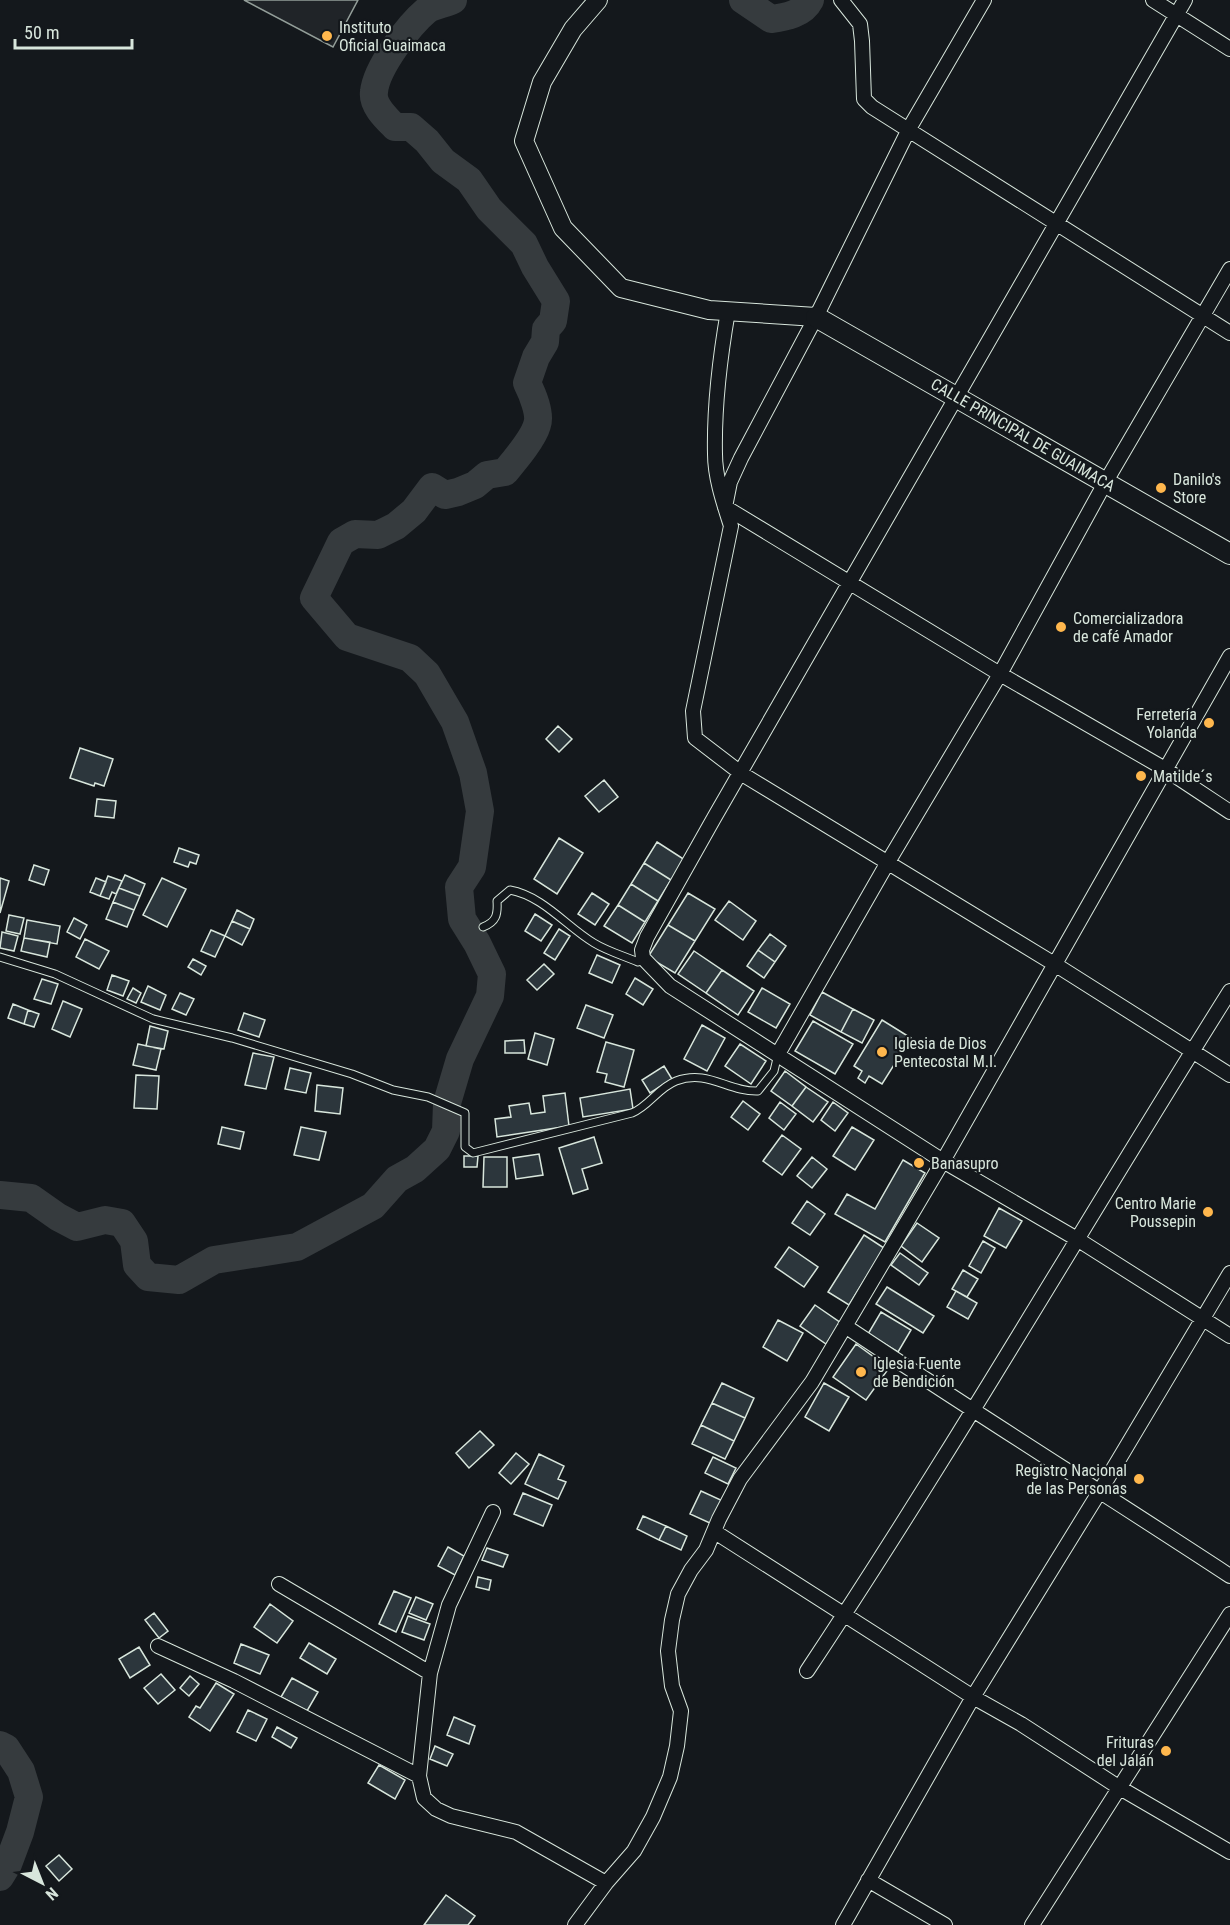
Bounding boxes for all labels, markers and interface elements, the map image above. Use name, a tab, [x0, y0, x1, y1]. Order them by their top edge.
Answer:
scale bar	[15, 12, 132, 50]
place label: Instituto Oficial Guaimaca	[339, 18, 446, 55]
text: 50 m	[24, 22, 59, 43]
marker: Instituto Oficial Guaimaca	[320, 29, 334, 43]
street label: CALLE PRINCIPAL DE GUAIMACA	[927, 374, 1119, 496]
place label: Danilo's Store	[1173, 470, 1221, 507]
marker: Danilo's Store	[1154, 481, 1168, 495]
place label: Comercializadora de café Amador	[1073, 609, 1183, 646]
marker: Comercializadora de café Amador	[1054, 620, 1068, 634]
place label: Ferretería Yolanda	[1136, 705, 1197, 742]
marker: Ferretería Yolanda	[1202, 716, 1216, 730]
place label: Matilde´s	[1153, 767, 1213, 786]
marker: Matilde´s	[1134, 769, 1148, 783]
place label: Iglesia de Dios Pentecostal M.I.	[894, 1034, 997, 1071]
marker: Iglesia de Dios Pentecostal M.I.	[875, 1045, 889, 1059]
place label: Banasupro	[931, 1154, 998, 1173]
marker: Banasupro	[912, 1156, 926, 1170]
place label: Centro Marie Poussepin	[1115, 1194, 1196, 1231]
marker: Centro Marie Poussepin	[1201, 1205, 1215, 1219]
place label: Iglesia Fuente de Bendición	[873, 1354, 961, 1391]
marker: Iglesia Fuente de Bendición	[854, 1365, 868, 1379]
place label: Registro Nacional de las Personas	[1015, 1461, 1127, 1498]
marker: Registro Nacional de las Personas	[1132, 1472, 1146, 1486]
place label: Frituras del Jalán	[1097, 1733, 1154, 1770]
marker: Frituras del Jalán	[1159, 1744, 1173, 1758]
north arrow	[12, 1853, 72, 1913]
text: N	[42, 1883, 62, 1904]

